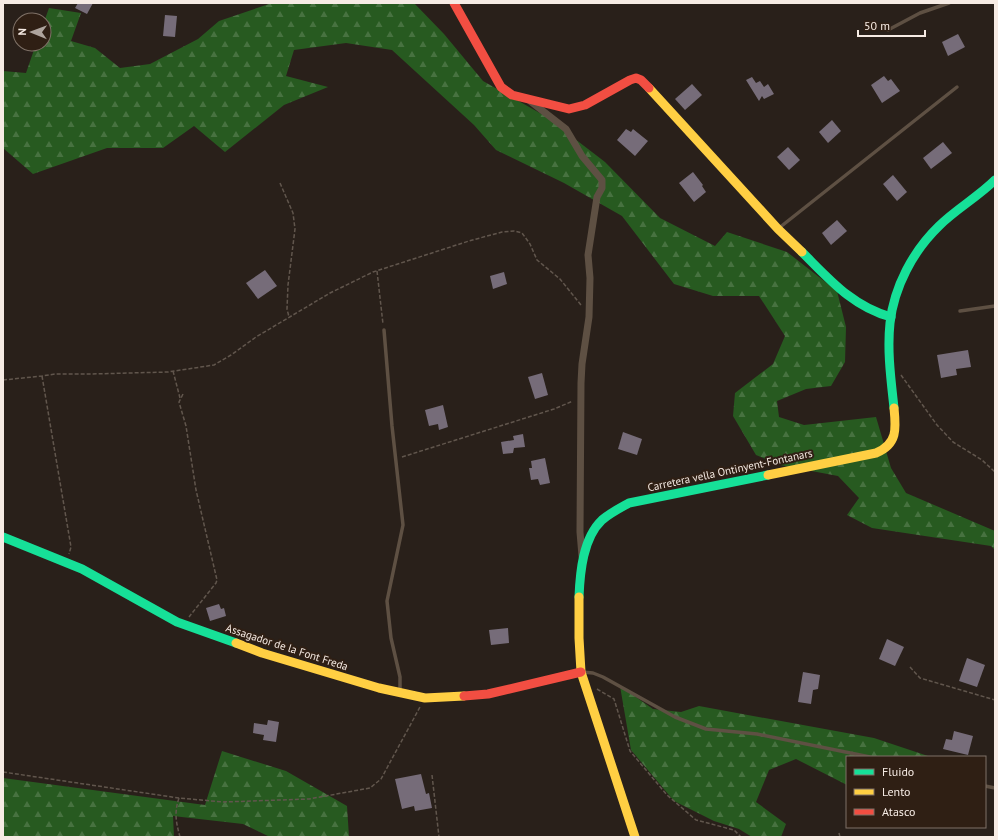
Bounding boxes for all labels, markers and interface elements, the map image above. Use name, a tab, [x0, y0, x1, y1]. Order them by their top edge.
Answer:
north arrow	[12, 12, 52, 52]
scale bar	[858, 12, 925, 38]
text: 50 m	[864, 18, 890, 33]
text: N	[15, 28, 29, 36]
street label: Carretera vella Ontinyent-Fontanars	[646, 446, 814, 494]
street label: Assagador de la Font Freda	[224, 621, 350, 673]
legend	[846, 756, 986, 828]
text: Fluido	[882, 764, 914, 779]
text: Lento	[882, 784, 911, 799]
text: Atasco	[882, 804, 915, 819]

